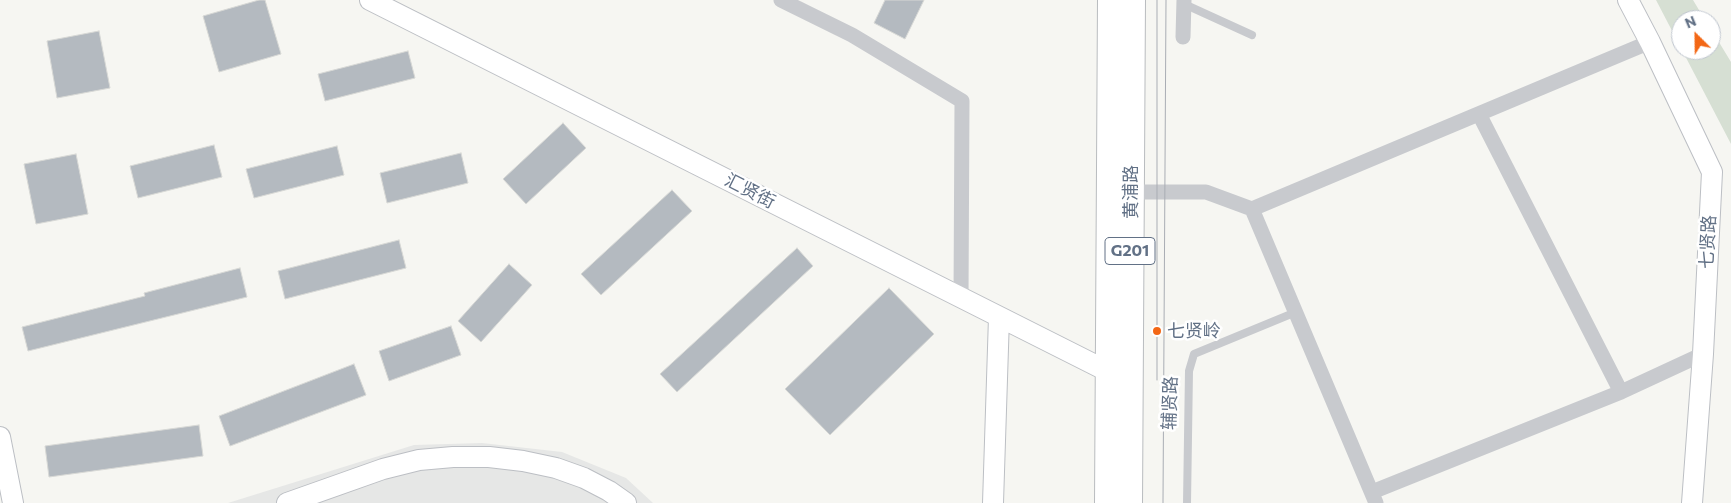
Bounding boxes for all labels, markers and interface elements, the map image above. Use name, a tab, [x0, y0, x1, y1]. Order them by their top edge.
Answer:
north arrow	[1671, 10, 1721, 60]
text: N	[1682, 12, 1698, 32]
street label: 黄浦路	[1120, 165, 1142, 219]
street label: 汇贤街	[721, 169, 779, 213]
street label: 七贤路	[1696, 214, 1720, 270]
road number: G201	[1105, 238, 1155, 264]
place label: 七贤岭	[1167, 320, 1221, 342]
marker: 七贤岭	[1151, 325, 1163, 337]
street label: 辅贤路	[1158, 376, 1182, 430]

